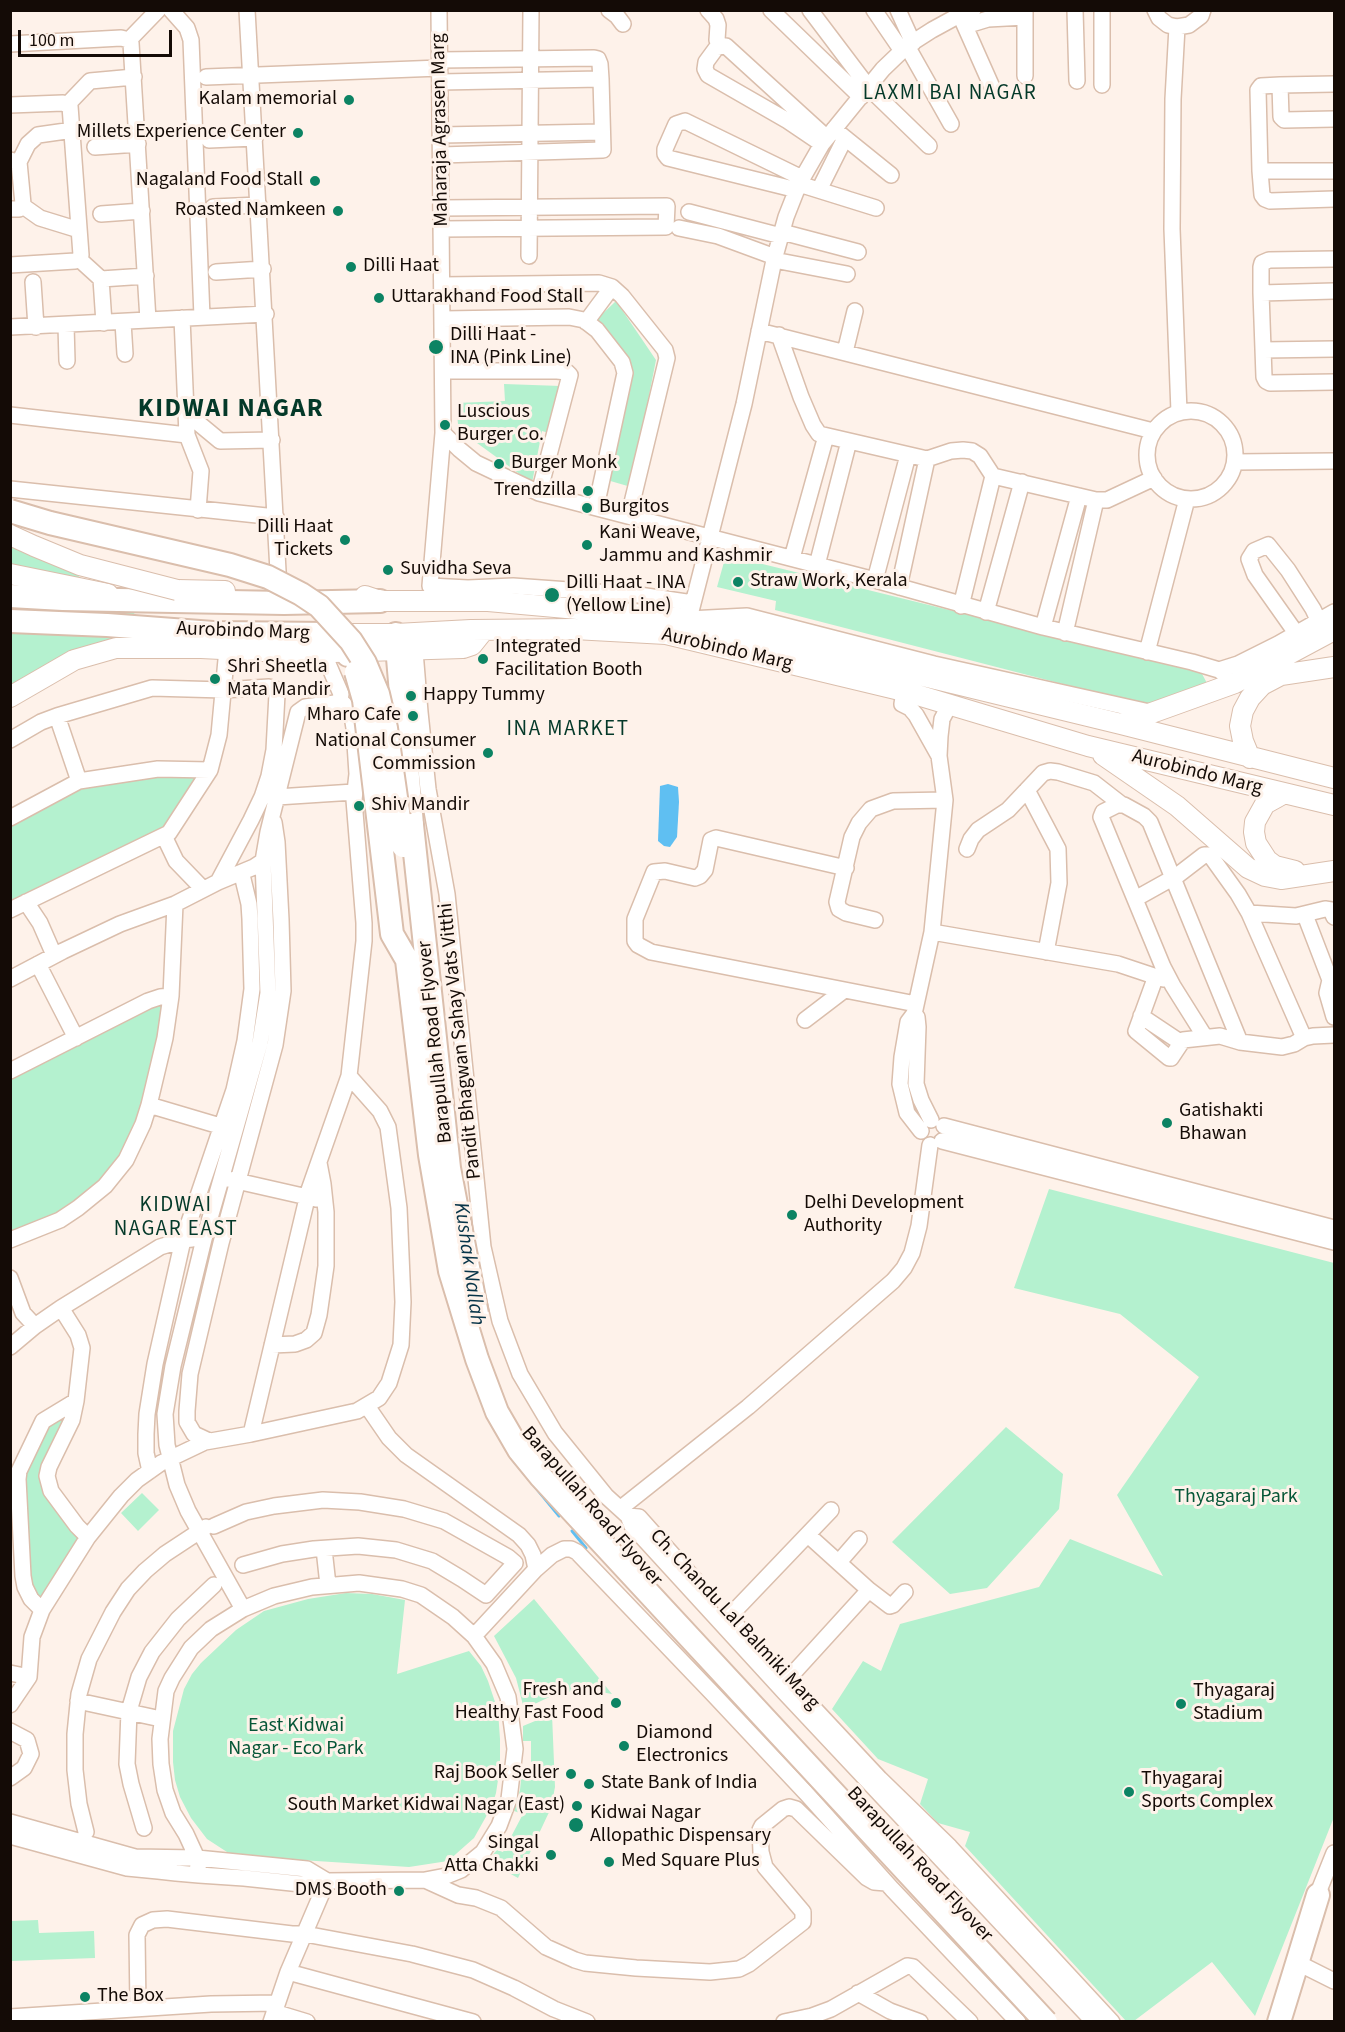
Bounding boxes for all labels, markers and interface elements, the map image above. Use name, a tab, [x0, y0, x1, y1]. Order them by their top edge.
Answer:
scale bar	[21, 18, 176, 56]
text: 100 m	[29, 28, 74, 53]
street label: Maharaja Agrasen Marg	[427, 33, 455, 227]
district label: LAXMI BAI NAGAR	[863, 81, 1037, 107]
place label: Kalam memorial	[199, 88, 337, 112]
marker: Kalam memorial	[342, 93, 356, 107]
place label: Millets Experience Center	[77, 121, 286, 145]
marker: Millets Experience Center	[291, 126, 305, 140]
place label: Nagaland Food Stall	[136, 169, 303, 193]
marker: Nagaland Food Stall	[308, 174, 322, 188]
place label: Roasted Namkeen	[175, 199, 326, 223]
marker: Roasted Namkeen	[331, 204, 345, 218]
place label: Dilli Haat	[363, 255, 439, 279]
marker: Dilli Haat	[344, 260, 358, 274]
place label: Uttarakhand Food Stall	[391, 286, 583, 310]
marker: Uttarakhand Food Stall	[372, 291, 386, 305]
place label: Dilli Haat - INA (Pink Line)	[450, 324, 572, 371]
marker: Dilli Haat - INA (Pink Line)	[427, 338, 445, 356]
district label: KIDWAI NAGAR	[138, 394, 324, 426]
place label: Luscious Burger Co.	[457, 401, 544, 448]
marker: Luscious Burger Co.	[438, 418, 452, 432]
place label: Burger Monk	[511, 452, 617, 476]
marker: Burger Monk	[492, 457, 506, 471]
place label: Trendzilla	[494, 479, 576, 503]
marker: Trendzilla	[581, 484, 595, 498]
place label: Burgitos	[599, 496, 669, 520]
marker: Burgitos	[580, 501, 594, 515]
place label: Dilli Haat Tickets	[257, 516, 333, 563]
place label: Kani Weave, Jammu and Kashmir	[599, 522, 772, 569]
marker: Dilli Haat Tickets	[338, 533, 352, 547]
marker: Kani Weave, Jammu and Kashmir	[580, 538, 594, 552]
place label: Suvidha Seva	[400, 558, 512, 582]
marker: Suvidha Seva	[381, 563, 395, 577]
place label: Straw Work, Kerala	[750, 570, 908, 594]
place label: Dilli Haat - INA (Yellow Line)	[566, 572, 685, 619]
marker: Straw Work, Kerala	[731, 575, 745, 589]
marker: Dilli Haat - INA (Yellow Line)	[543, 586, 561, 604]
street label: Aurobindo Marg	[176, 618, 310, 646]
street label: Aurobindo Marg	[659, 623, 795, 677]
place label: Integrated Facilitation Booth	[495, 636, 643, 683]
marker: Integrated Facilitation Booth	[476, 652, 490, 666]
place label: Shri Sheetla Mata Mandir	[227, 656, 330, 703]
marker: Shri Sheetla Mata Mandir	[208, 672, 222, 686]
place label: Happy Tummy	[423, 684, 545, 708]
marker: Happy Tummy	[404, 689, 418, 703]
place label: Mharo Cafe	[307, 704, 401, 728]
marker: Mharo Cafe	[406, 709, 420, 723]
district label: INA MARKET	[507, 717, 629, 743]
place label: National Consumer Commission	[315, 730, 476, 777]
street label: Aurobindo Marg	[1129, 745, 1265, 801]
marker: National Consumer Commission	[481, 746, 495, 760]
place label: Shiv Mandir	[371, 794, 469, 818]
marker: Shiv Mandir	[352, 799, 366, 813]
street label: Pandit Bhagwan Sahay Vats Vitthi	[435, 902, 487, 1180]
street label: Barapullah Road Flyover	[413, 940, 459, 1144]
place label: Gatishakti Bhawan	[1179, 1100, 1263, 1147]
marker: Gatishakti Bhawan	[1160, 1116, 1174, 1130]
place label: Delhi Development Authority	[804, 1192, 964, 1239]
district label: KIDWAI NAGAR EAST	[114, 1193, 238, 1243]
water label: Kushak Nallah	[447, 1201, 489, 1327]
marker: Delhi Development Authority	[785, 1208, 799, 1222]
street label: Barapullah Road Flyover	[515, 1422, 667, 1592]
park label: Thyagaraj Park	[1174, 1486, 1298, 1510]
street label: Ch. Chandu Lal Balmiki Marg	[644, 1525, 824, 1715]
place label: Fresh and Healthy Fast Food	[455, 1679, 604, 1726]
place label: Thyagaraj Stadium	[1193, 1680, 1275, 1727]
marker: Fresh and Healthy Fast Food	[609, 1696, 623, 1710]
marker: Thyagaraj Stadium	[1174, 1697, 1188, 1711]
park label: East Kidwai Nagar - Eco Park	[228, 1715, 364, 1762]
place label: Diamond Electronics	[636, 1722, 728, 1769]
marker: Diamond Electronics	[617, 1739, 631, 1753]
place label: Raj Book Seller	[434, 1762, 559, 1786]
marker: Raj Book Seller	[564, 1767, 578, 1781]
place label: Thyagaraj Sports Complex	[1141, 1768, 1273, 1815]
place label: State Bank of India	[601, 1772, 757, 1796]
marker: State Bank of India	[582, 1777, 596, 1791]
street label: Barapullah Road Flyover	[841, 1782, 997, 1948]
marker: Thyagaraj Sports Complex	[1122, 1785, 1136, 1799]
place label: South Market Kidwai Nagar (East)	[287, 1794, 565, 1818]
marker: South Market Kidwai Nagar (East)	[570, 1799, 584, 1813]
place label: Kidwai Nagar Allopathic Dispensary	[590, 1802, 771, 1849]
marker: Kidwai Nagar Allopathic Dispensary	[567, 1816, 585, 1834]
place label: Singal Atta Chakki	[445, 1832, 539, 1879]
marker: Singal Atta Chakki	[544, 1848, 558, 1862]
place label: Med Square Plus	[621, 1850, 760, 1874]
marker: Med Square Plus	[602, 1855, 616, 1869]
place label: DMS Booth	[295, 1879, 387, 1903]
marker: DMS Booth	[392, 1884, 406, 1898]
place label: The Box	[97, 1985, 164, 2009]
marker: The Box	[78, 1990, 92, 2004]

